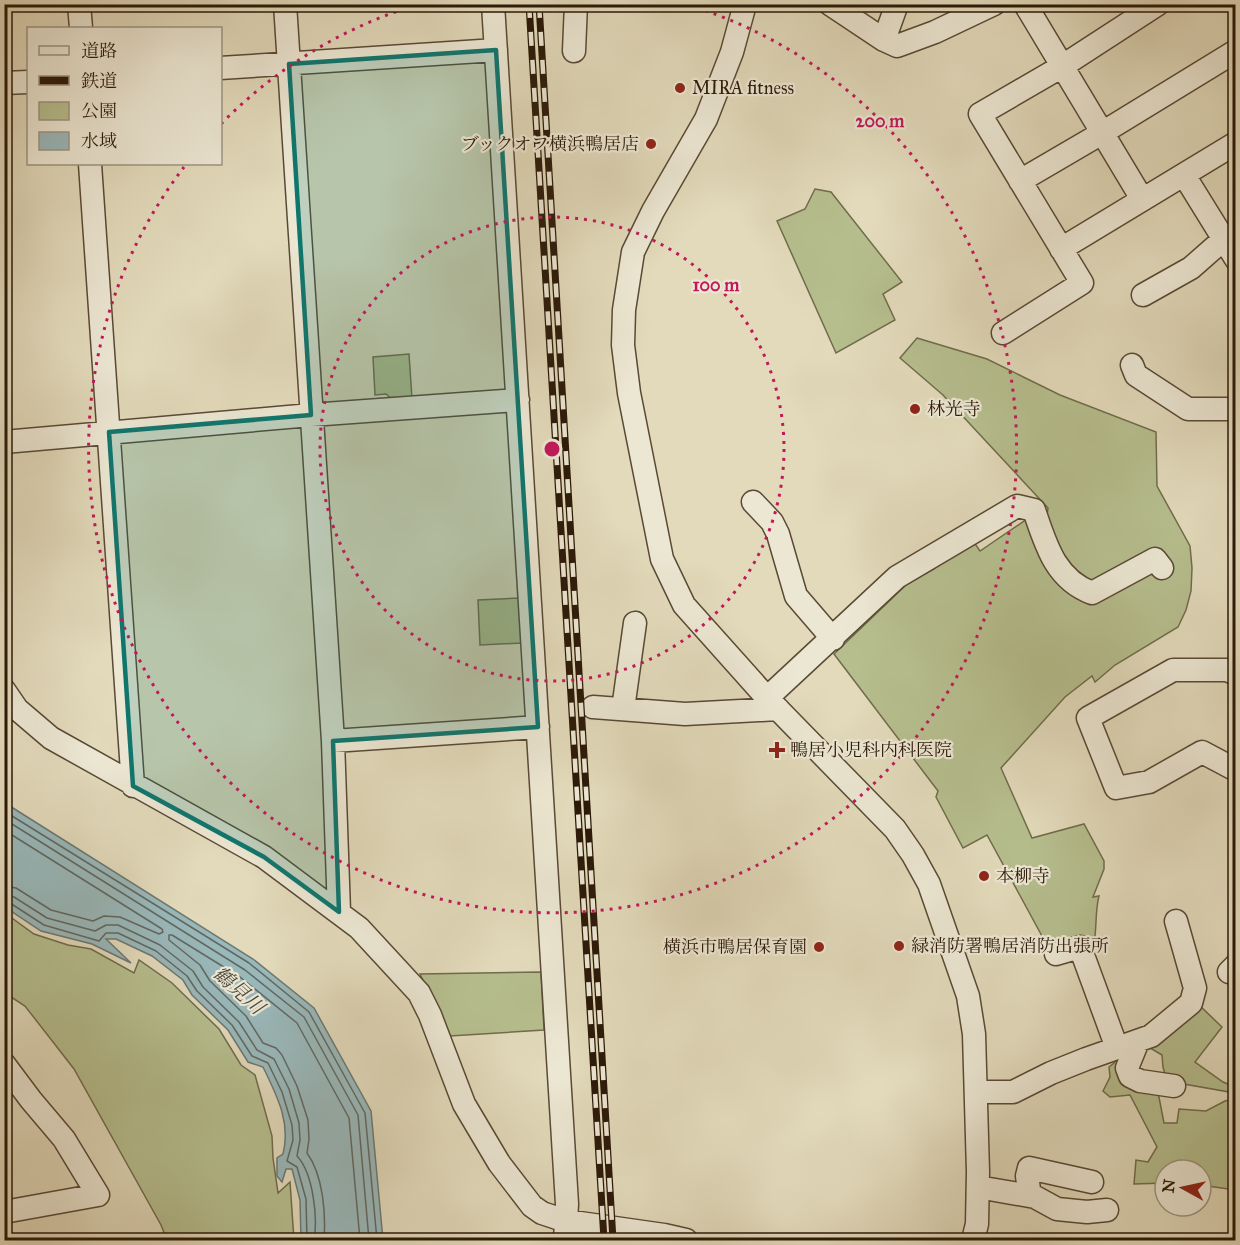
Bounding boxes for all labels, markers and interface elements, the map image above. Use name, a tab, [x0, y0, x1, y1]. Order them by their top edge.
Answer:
legend	[27, 27, 222, 165]
text: 道路	[81, 40, 117, 62]
text: 鉄道	[81, 70, 117, 92]
place label: MIRA fitness	[692, 77, 794, 99]
marker: MIRA fitness	[673, 81, 687, 95]
text: 公園	[81, 100, 117, 122]
text: 200 m	[856, 110, 905, 132]
text: 水域	[81, 130, 117, 152]
place label: ブックオフ横浜鴨居店	[461, 133, 639, 155]
marker: ブックオフ横浜鴨居店	[644, 137, 658, 151]
text: 100 m	[693, 274, 740, 296]
place label: 林光寺	[927, 398, 981, 420]
marker: 林光寺	[908, 402, 922, 416]
centre of rings	[542, 439, 562, 459]
place label: 鴨居小児科内科医院	[790, 739, 952, 761]
marker: 鴨居小児科内科医院	[768, 741, 786, 759]
place label: 本柳寺	[996, 865, 1050, 887]
marker: 本柳寺	[977, 869, 991, 883]
place label: 緑消防署鴨居消防出張所	[911, 935, 1109, 957]
place label: 横浜市鴨居保育園	[663, 936, 807, 958]
marker: 緑消防署鴨居消防出張所	[892, 939, 906, 953]
marker: 横浜市鴨居保育園	[812, 940, 826, 954]
water label: 鶴見川	[209, 961, 271, 1020]
north arrow	[1153, 1158, 1213, 1218]
text: N	[1158, 1178, 1179, 1194]

